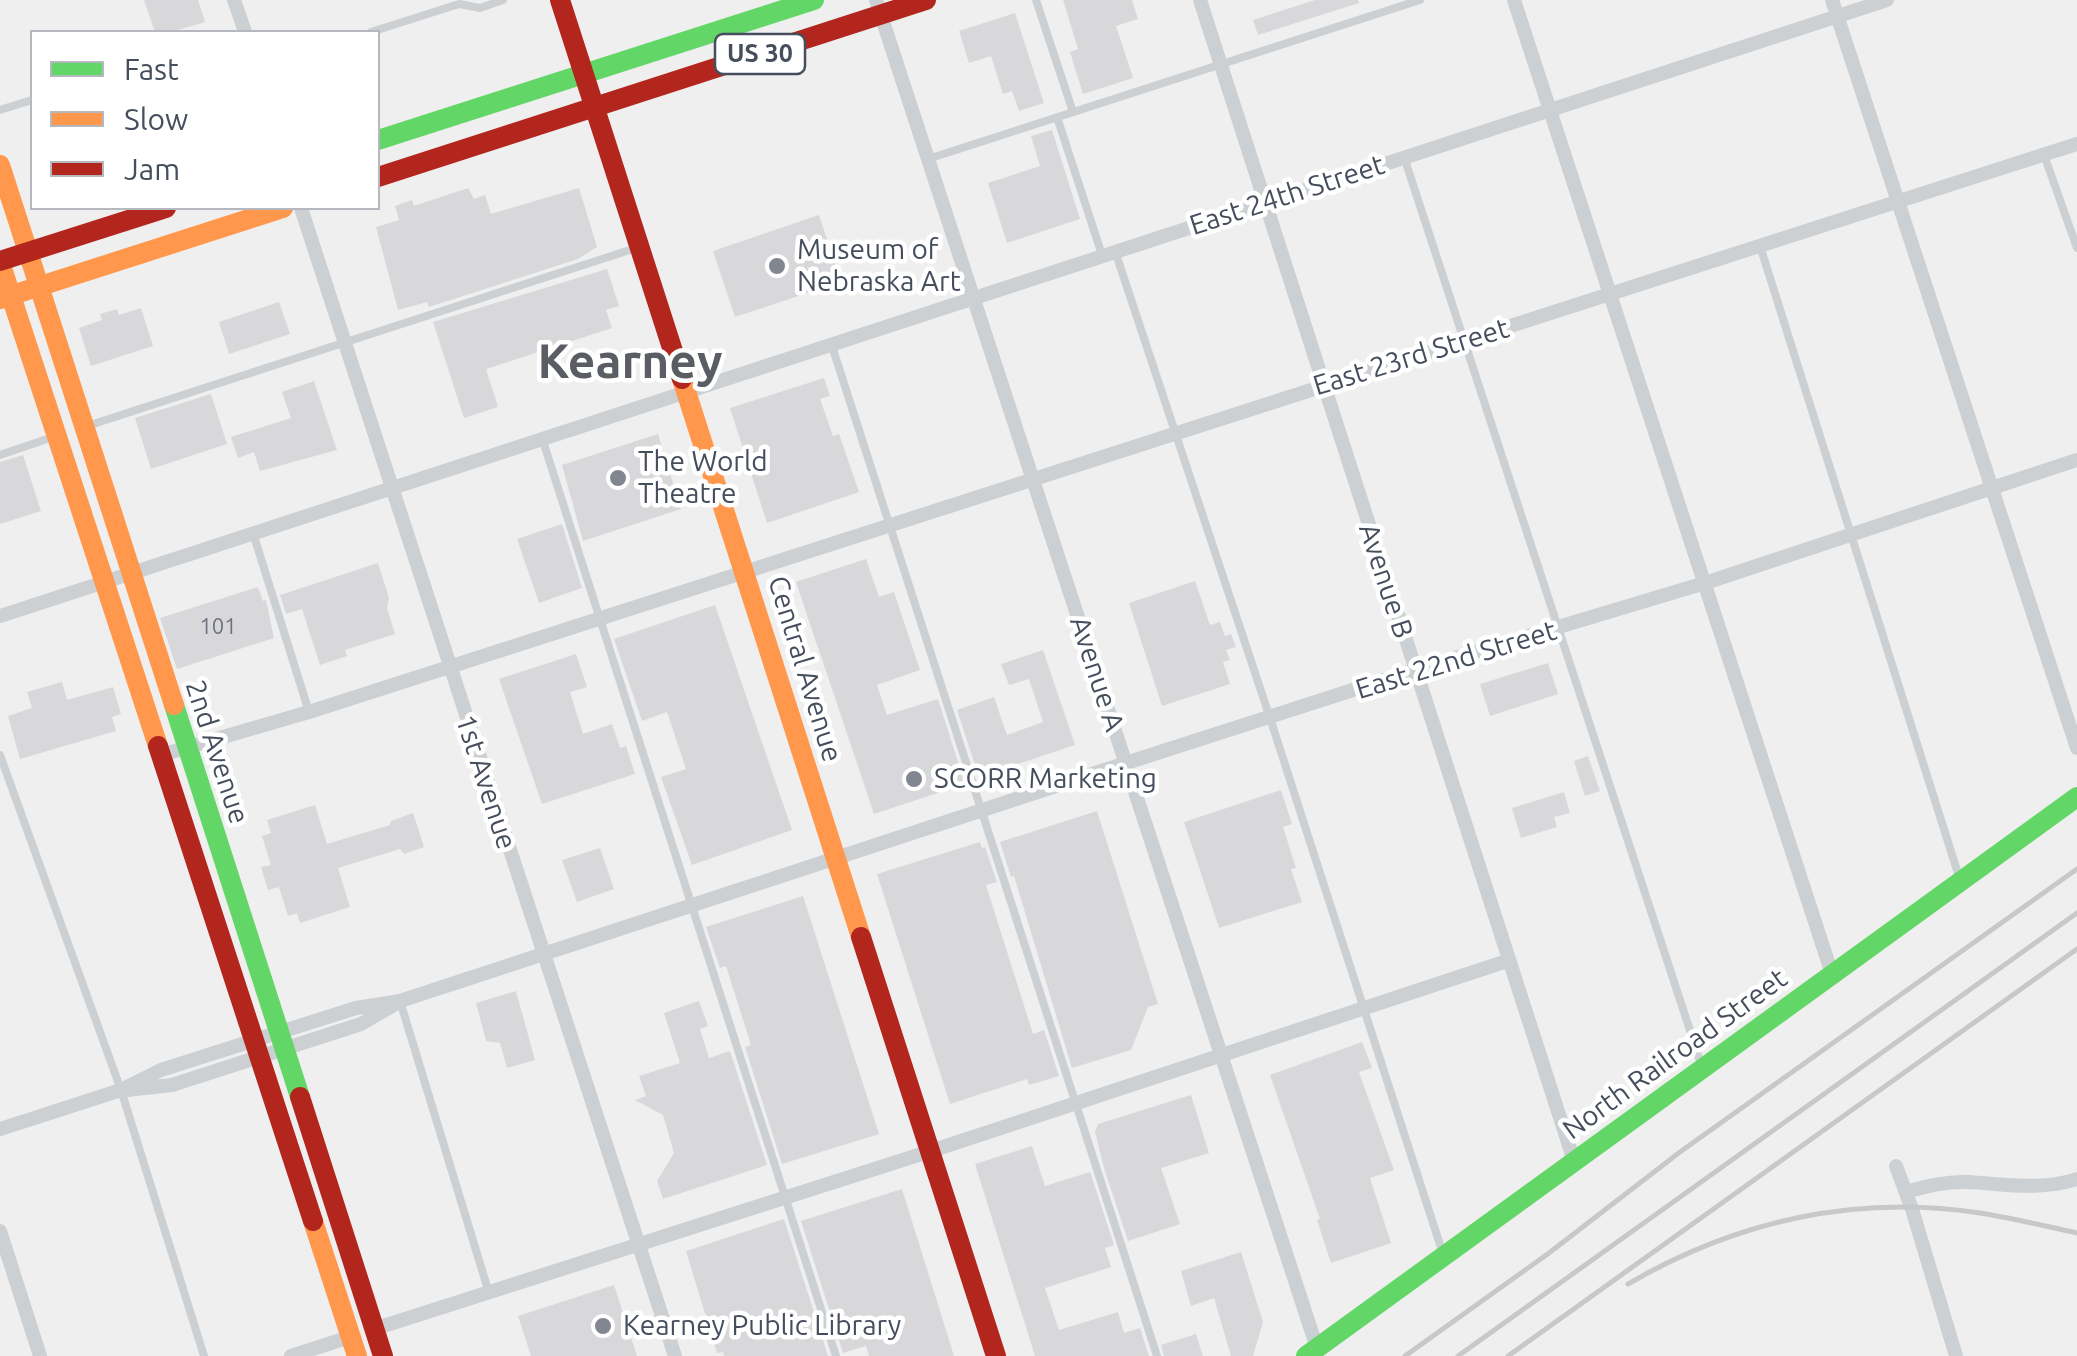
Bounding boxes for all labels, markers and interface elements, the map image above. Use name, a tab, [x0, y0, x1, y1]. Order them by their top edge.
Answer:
legend	[30, 30, 380, 210]
road number: US 30	[715, 34, 805, 74]
text: Fast	[124, 52, 179, 86]
text: Slow	[124, 102, 188, 136]
street label: East 24th Street	[1185, 148, 1389, 242]
text: Jam	[124, 152, 180, 186]
place label: Museum of Nebraska Art	[797, 233, 961, 299]
marker: Museum of Nebraska Art	[766, 255, 788, 277]
street label: East 23rd Street	[1309, 311, 1513, 403]
district label: Kearney	[538, 333, 722, 391]
place label: The World Theatre	[638, 445, 768, 511]
marker: The World Theatre	[607, 467, 629, 489]
street label: Avenue B	[1352, 519, 1420, 643]
street label: Central Avenue	[761, 572, 849, 766]
street label: Avenue A	[1063, 612, 1131, 736]
house number: 101	[199, 614, 237, 640]
street label: East 22nd Street	[1352, 614, 1560, 706]
street label: 2nd Avenue	[178, 676, 256, 828]
street label: 1st Avenue	[448, 710, 524, 854]
place label: SCORR Marketing	[934, 762, 1157, 796]
marker: SCORR Marketing	[903, 768, 925, 790]
street label: North Railroad Street	[1556, 961, 1794, 1147]
place label: Kearney Public Library	[623, 1309, 901, 1343]
marker: Kearney Public Library	[592, 1315, 614, 1337]

